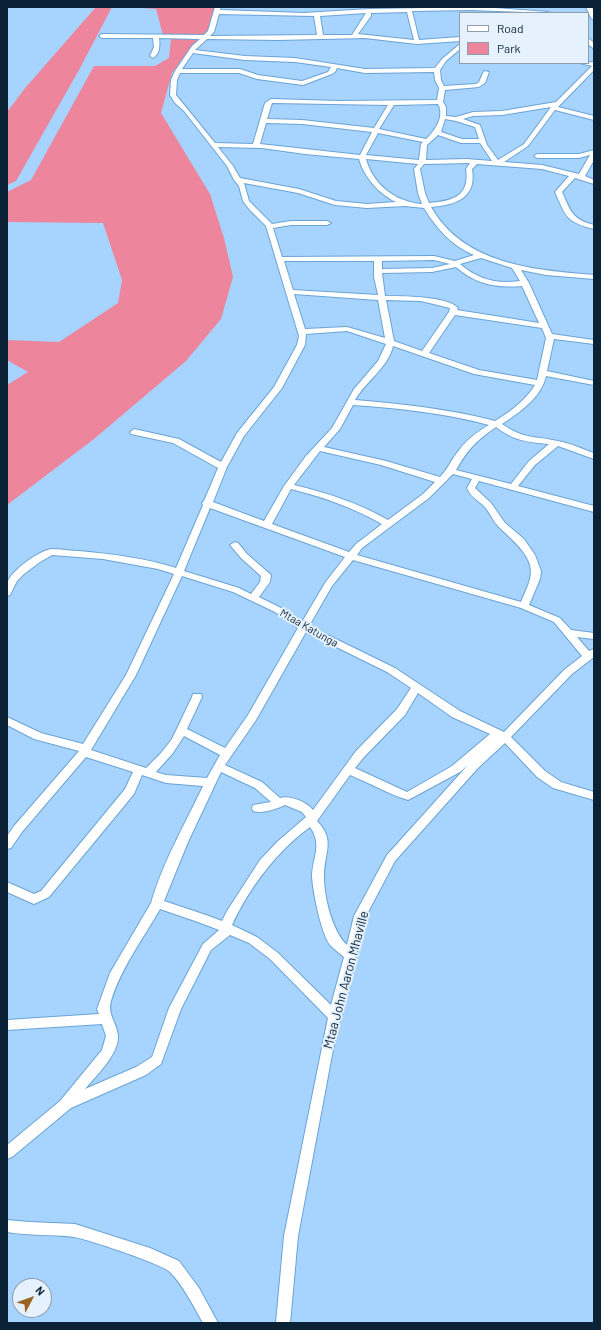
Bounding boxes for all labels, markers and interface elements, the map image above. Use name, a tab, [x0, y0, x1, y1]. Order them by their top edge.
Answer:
legend	[459, 12, 589, 64]
text: Road	[497, 21, 524, 35]
text: Park	[497, 41, 521, 55]
street label: Mtaa Katunga	[278, 606, 340, 650]
street label: Mtaa John Aaron Mhaville	[320, 909, 372, 1051]
north arrow	[12, 1278, 52, 1318]
text: N	[33, 1283, 48, 1297]

